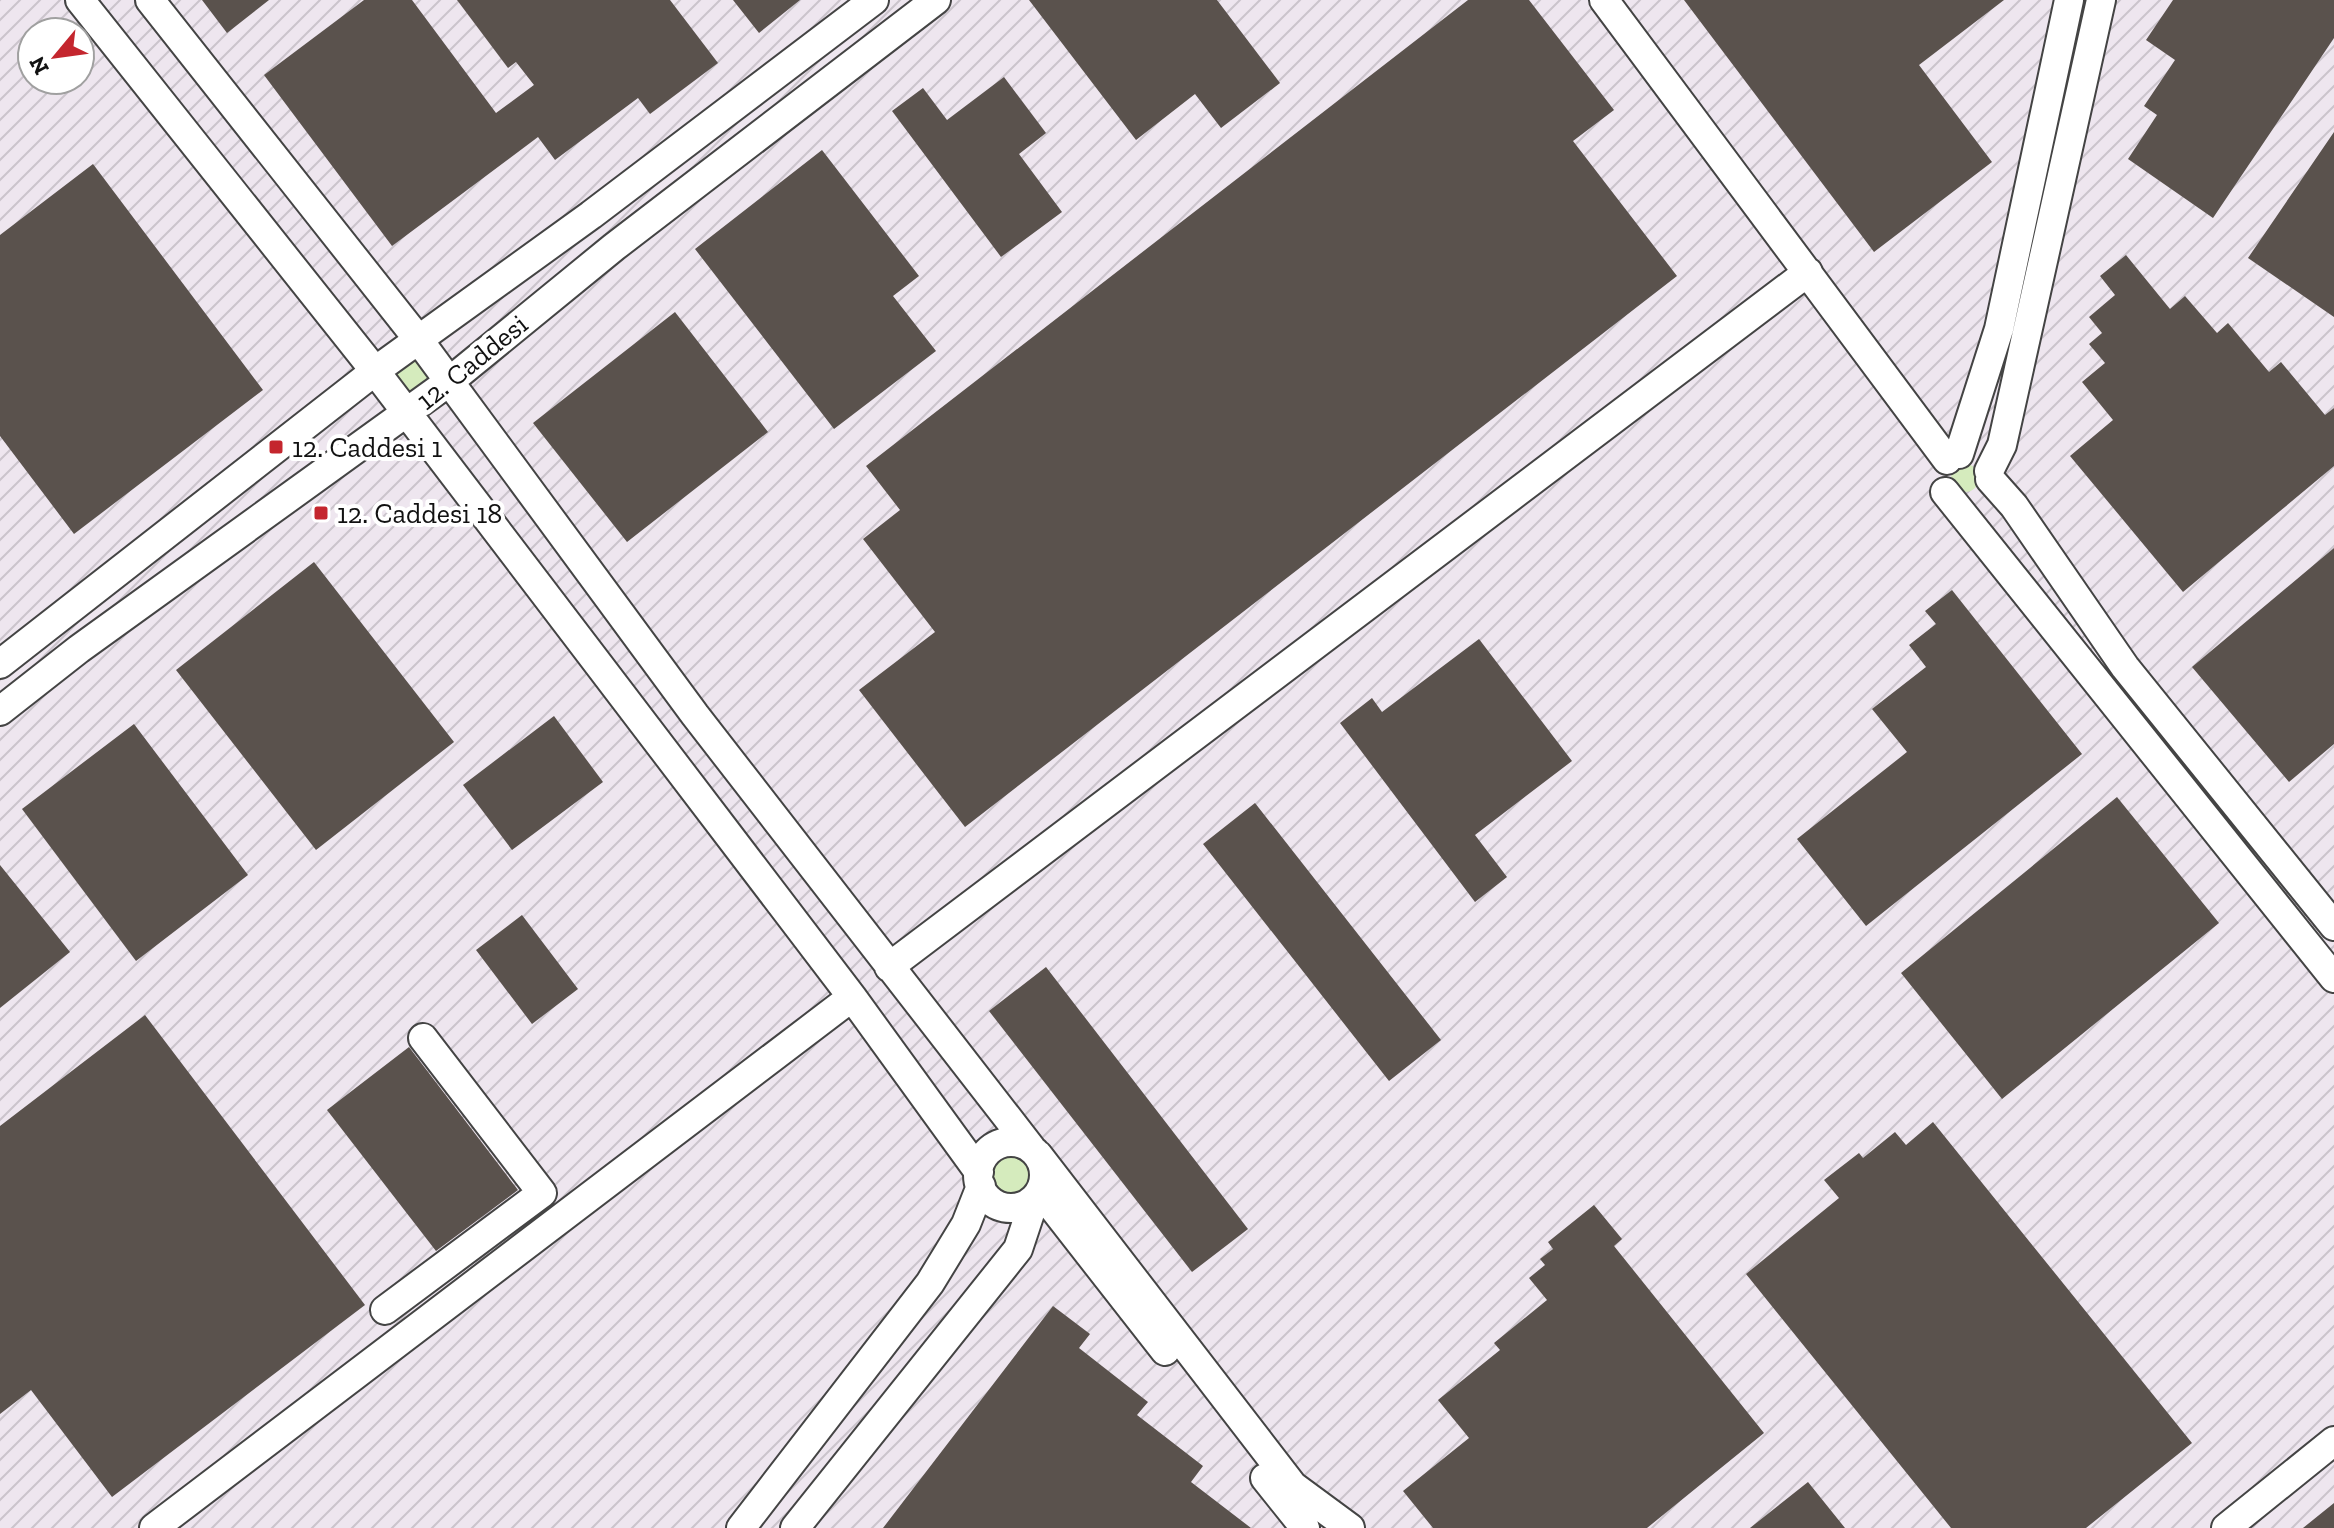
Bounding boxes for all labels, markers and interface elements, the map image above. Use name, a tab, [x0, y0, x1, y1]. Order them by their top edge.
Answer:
north arrow	[16, 16, 96, 96]
text: N	[23, 51, 55, 79]
street label: 12. Caddesi	[410, 307, 534, 417]
place label: 12. Caddesi 1	[292, 431, 442, 464]
marker: 12. Caddesi 1	[267, 438, 285, 456]
place label: 12. Caddesi 18	[337, 497, 502, 530]
marker: 12. Caddesi 18	[312, 504, 330, 522]

